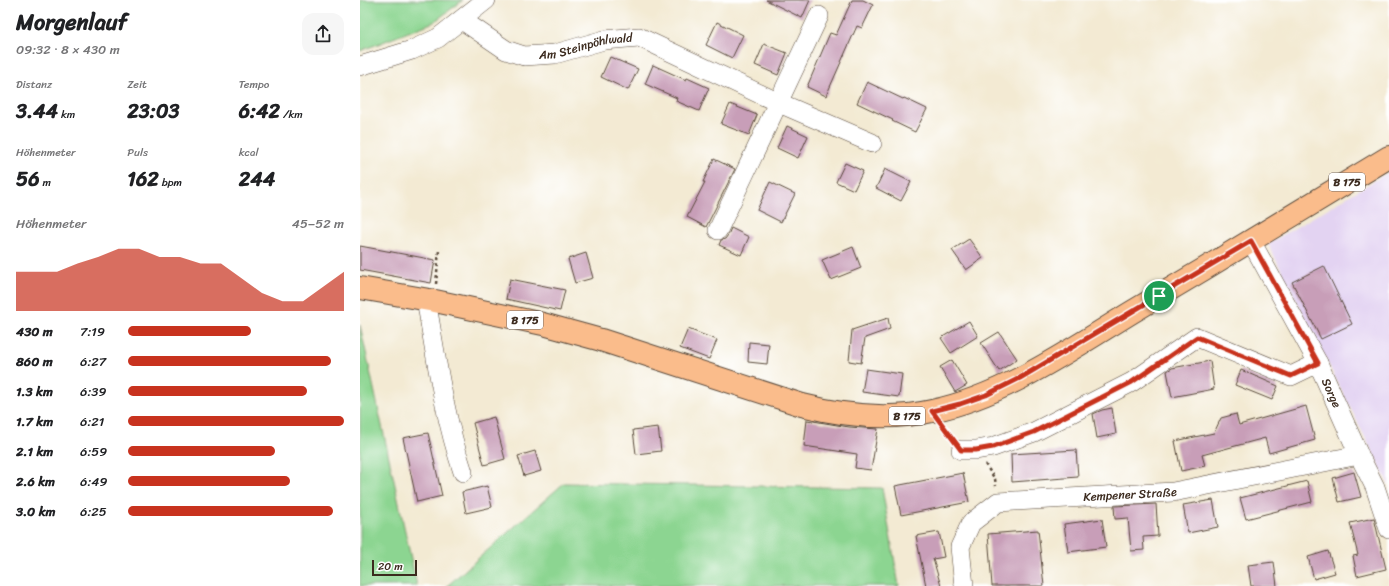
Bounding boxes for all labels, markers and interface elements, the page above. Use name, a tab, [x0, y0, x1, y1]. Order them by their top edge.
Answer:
text: Morgenlauf	[16, 3, 127, 42]
button: share	[302, 13, 344, 55]
street label: Am Steinpöhlwald	[537, 27, 634, 66]
text: 09:32 · 8 × 430 m	[16, 38, 120, 61]
text: Distanz	[16, 75, 52, 94]
text: Zeit	[127, 75, 147, 94]
text: Tempo	[239, 75, 269, 94]
text: 3.44	[16, 94, 58, 129]
text: 23:03	[127, 94, 180, 129]
text: 6:42	[239, 94, 280, 129]
text: km	[58, 105, 75, 124]
text: /km	[280, 105, 303, 124]
text: Höhenmeter	[16, 143, 75, 162]
text: Puls	[127, 143, 148, 162]
text: kcal	[239, 143, 259, 162]
text: 56	[16, 162, 40, 197]
text: 162	[127, 162, 159, 197]
text: 244	[239, 162, 275, 197]
text: m	[40, 173, 51, 192]
text: bpm	[159, 173, 182, 192]
road number: B 175	[1329, 173, 1365, 191]
text: Höhenmeter	[16, 212, 86, 235]
text: 45–52 m	[292, 212, 344, 235]
pin	[1142, 279, 1176, 313]
icon: arrive	[1148, 285, 1170, 307]
road number: B 175	[507, 311, 543, 329]
text: 430 m	[16, 320, 53, 343]
text: 7:19	[80, 320, 105, 343]
text: 860 m	[16, 350, 53, 373]
text: 6:27	[80, 350, 106, 373]
street label: Sorge	[1315, 374, 1348, 412]
text: 1.3 km	[16, 380, 53, 403]
text: 6:39	[80, 380, 106, 403]
road number: B 175	[889, 407, 925, 425]
text: 1.7 km	[16, 410, 53, 433]
text: 6:21	[80, 410, 104, 433]
text: 2.1 km	[16, 440, 53, 463]
text: 6:59	[80, 440, 107, 463]
text: 2.6 km	[16, 470, 55, 493]
text: 6:49	[80, 470, 107, 493]
street label: Kempener Straße	[1083, 480, 1179, 508]
text: 3.0 km	[16, 500, 56, 523]
text: 6:25	[80, 500, 107, 523]
text: 20 m	[378, 557, 403, 576]
scale bar	[372, 558, 417, 577]

